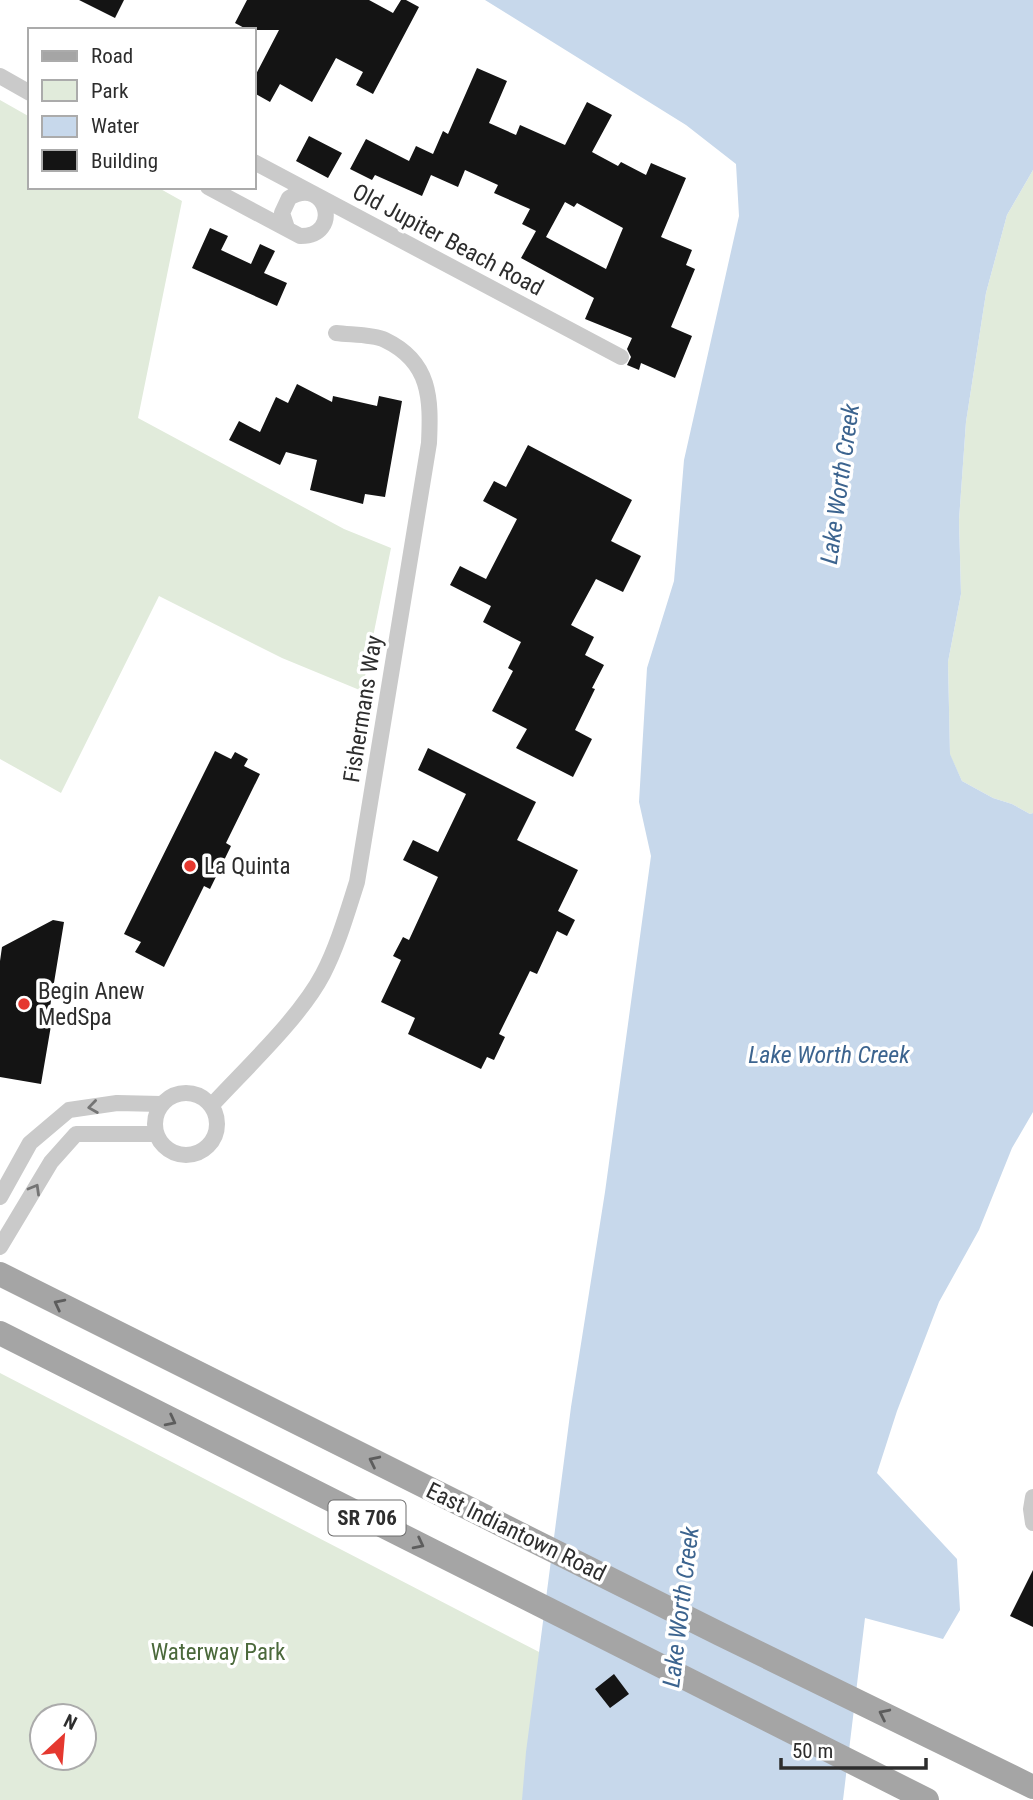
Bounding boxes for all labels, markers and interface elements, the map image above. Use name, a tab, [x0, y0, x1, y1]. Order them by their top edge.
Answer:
legend	[28, 28, 256, 189]
text: Road	[91, 44, 133, 68]
text: Park	[91, 79, 129, 103]
text: Water	[91, 114, 139, 138]
text: Building	[91, 149, 158, 173]
street label: Old Jupiter Beach Road	[348, 178, 548, 302]
water label: Lake Worth Creek	[815, 402, 865, 566]
street label: Fishermans Way	[338, 633, 388, 784]
place label: La Quinta	[204, 853, 290, 880]
marker: La Quinta	[182, 858, 198, 874]
place label: Begin Anew MedSpa	[38, 978, 145, 1031]
marker: Begin Anew MedSpa	[16, 996, 32, 1012]
water label: Lake Worth Creek	[748, 1041, 910, 1069]
one-way arrow	[87, 1099, 99, 1114]
one-way arrow	[27, 1184, 40, 1197]
one-way arrow	[54, 1299, 66, 1313]
one-way arrow	[164, 1412, 176, 1426]
one-way arrow	[369, 1456, 381, 1470]
street label: East Indiantown Road	[422, 1477, 610, 1587]
road number: SR 706	[328, 1500, 406, 1536]
water label: Lake Worth Creek	[657, 1525, 705, 1689]
one-way arrow	[412, 1536, 424, 1550]
park label: Waterway Park	[151, 1639, 286, 1666]
north arrow	[28, 1702, 98, 1772]
one-way arrow	[879, 1708, 891, 1722]
text: N	[60, 1709, 81, 1735]
scale bar	[781, 1727, 926, 1771]
text: 50 m	[792, 1739, 833, 1763]

